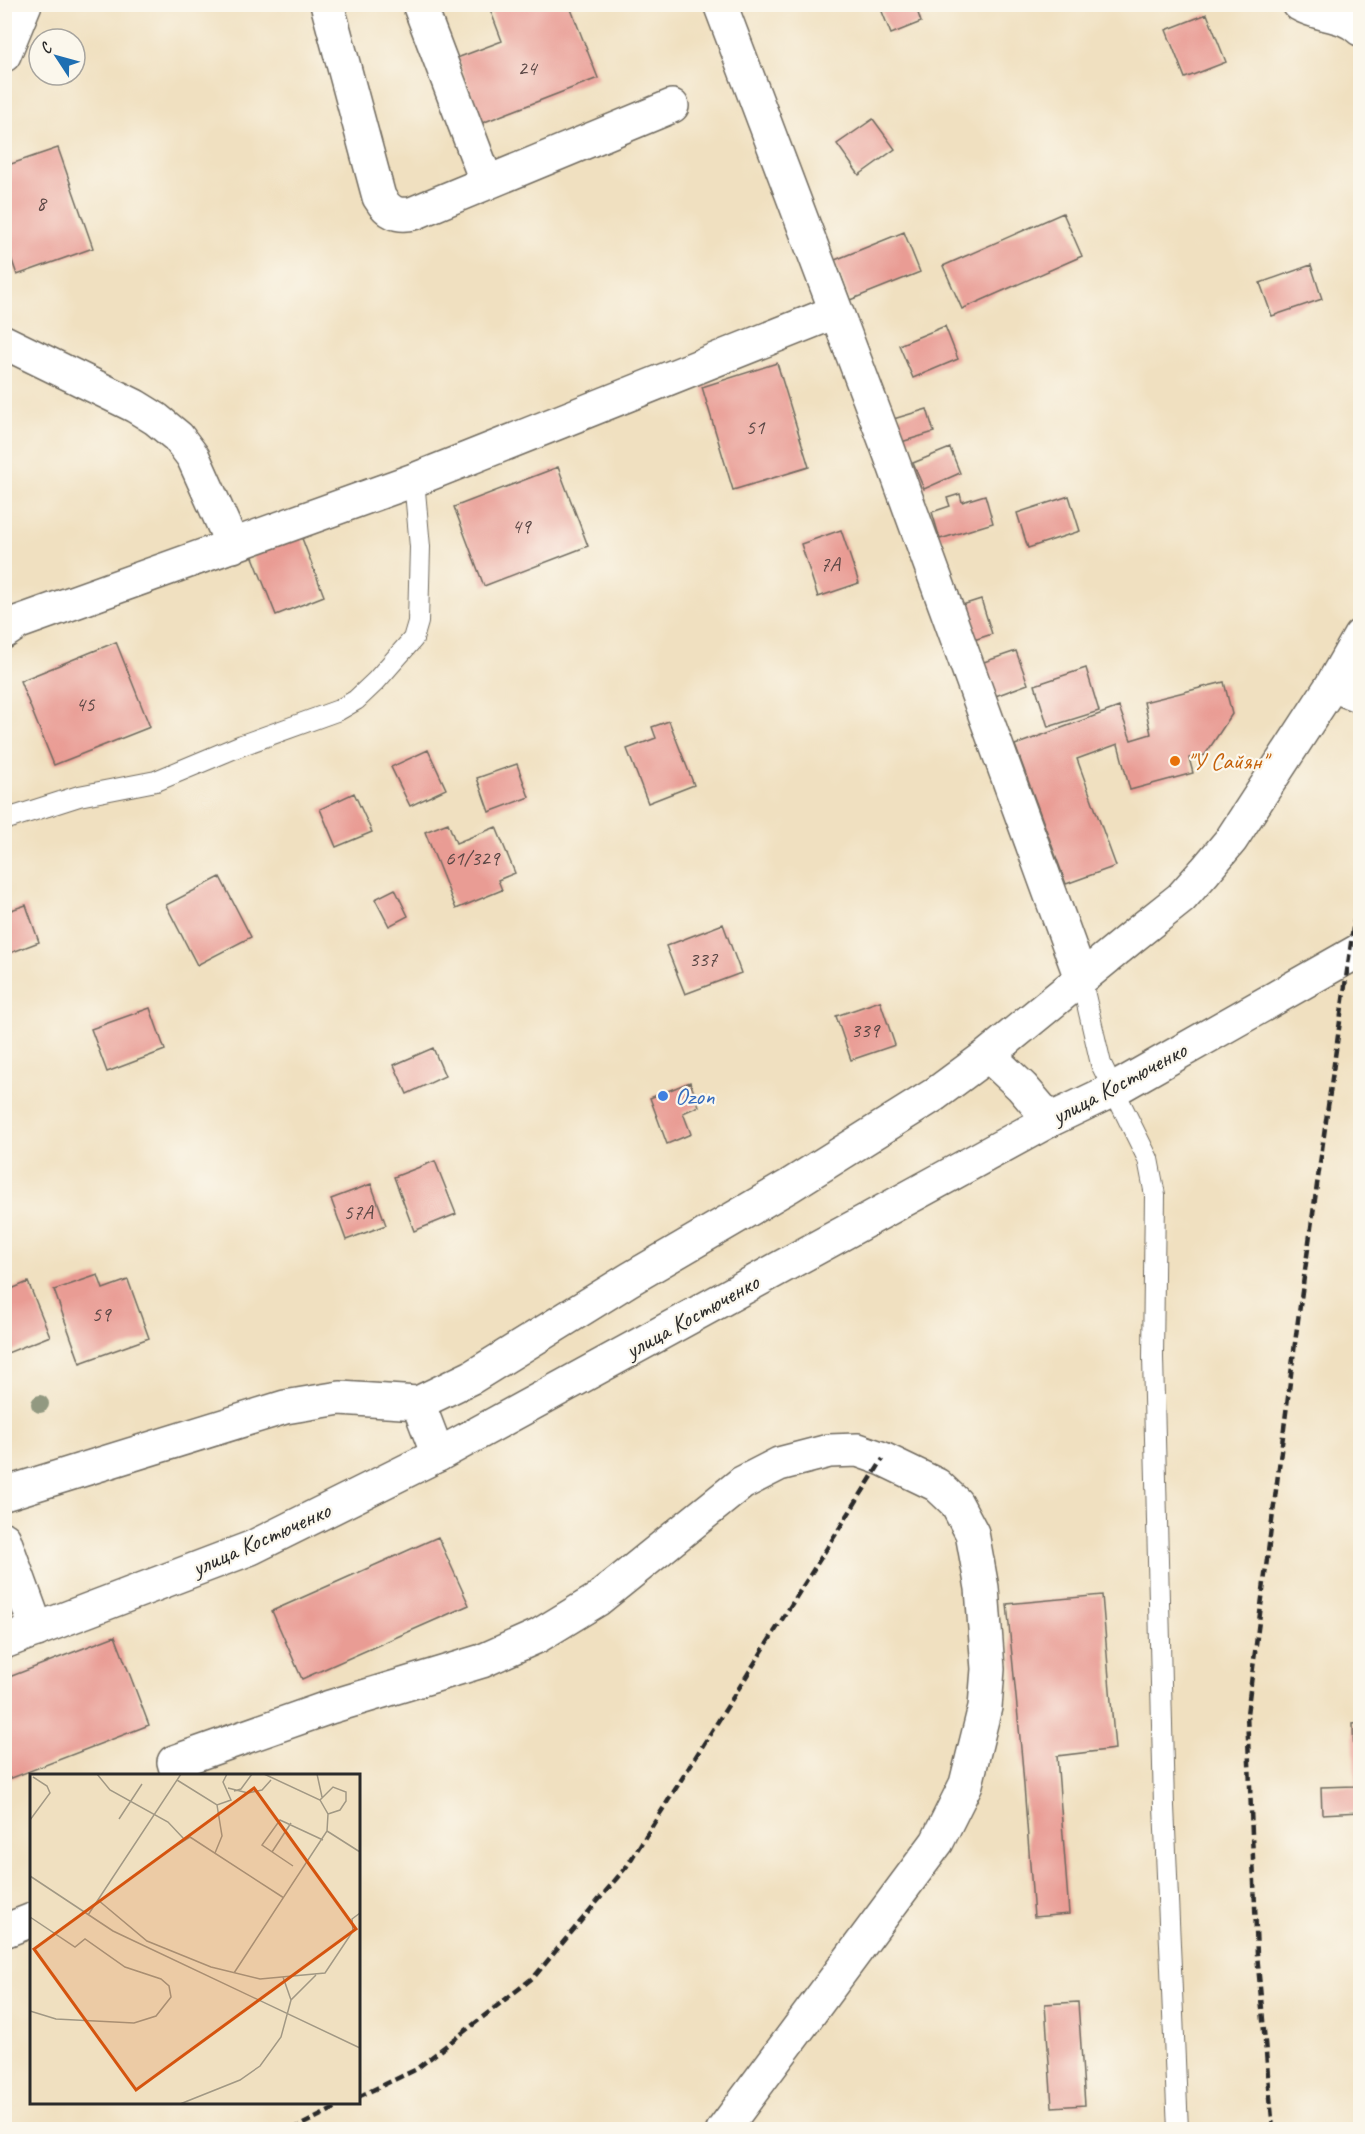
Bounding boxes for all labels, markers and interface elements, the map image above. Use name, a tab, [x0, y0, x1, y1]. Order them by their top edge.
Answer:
north arrow	[27, 27, 87, 87]
text: С	[35, 38, 57, 58]
house number: 24	[518, 55, 539, 81]
house number: 8	[36, 190, 48, 216]
house number: 51	[746, 414, 766, 440]
house number: 49	[512, 513, 532, 539]
house number: 7А	[820, 551, 841, 577]
house number: 45	[76, 691, 96, 717]
place label: "У Сайян"	[1187, 746, 1272, 776]
marker: "У Сайян"	[1168, 754, 1182, 768]
house number: 61/329	[445, 845, 501, 871]
house number: 337	[689, 946, 719, 972]
house number: 339	[851, 1017, 881, 1043]
street label: улица Костюченко	[1045, 1034, 1193, 1132]
place label: Ozon	[675, 1081, 715, 1111]
marker: Ozon	[656, 1089, 670, 1103]
house number: 57А	[343, 1199, 374, 1225]
street label: улица Костюченко	[618, 1266, 765, 1366]
house number: 59	[92, 1301, 112, 1327]
street label: улица Костюченко	[185, 1495, 336, 1584]
inset map	[30, 1774, 360, 2104]

